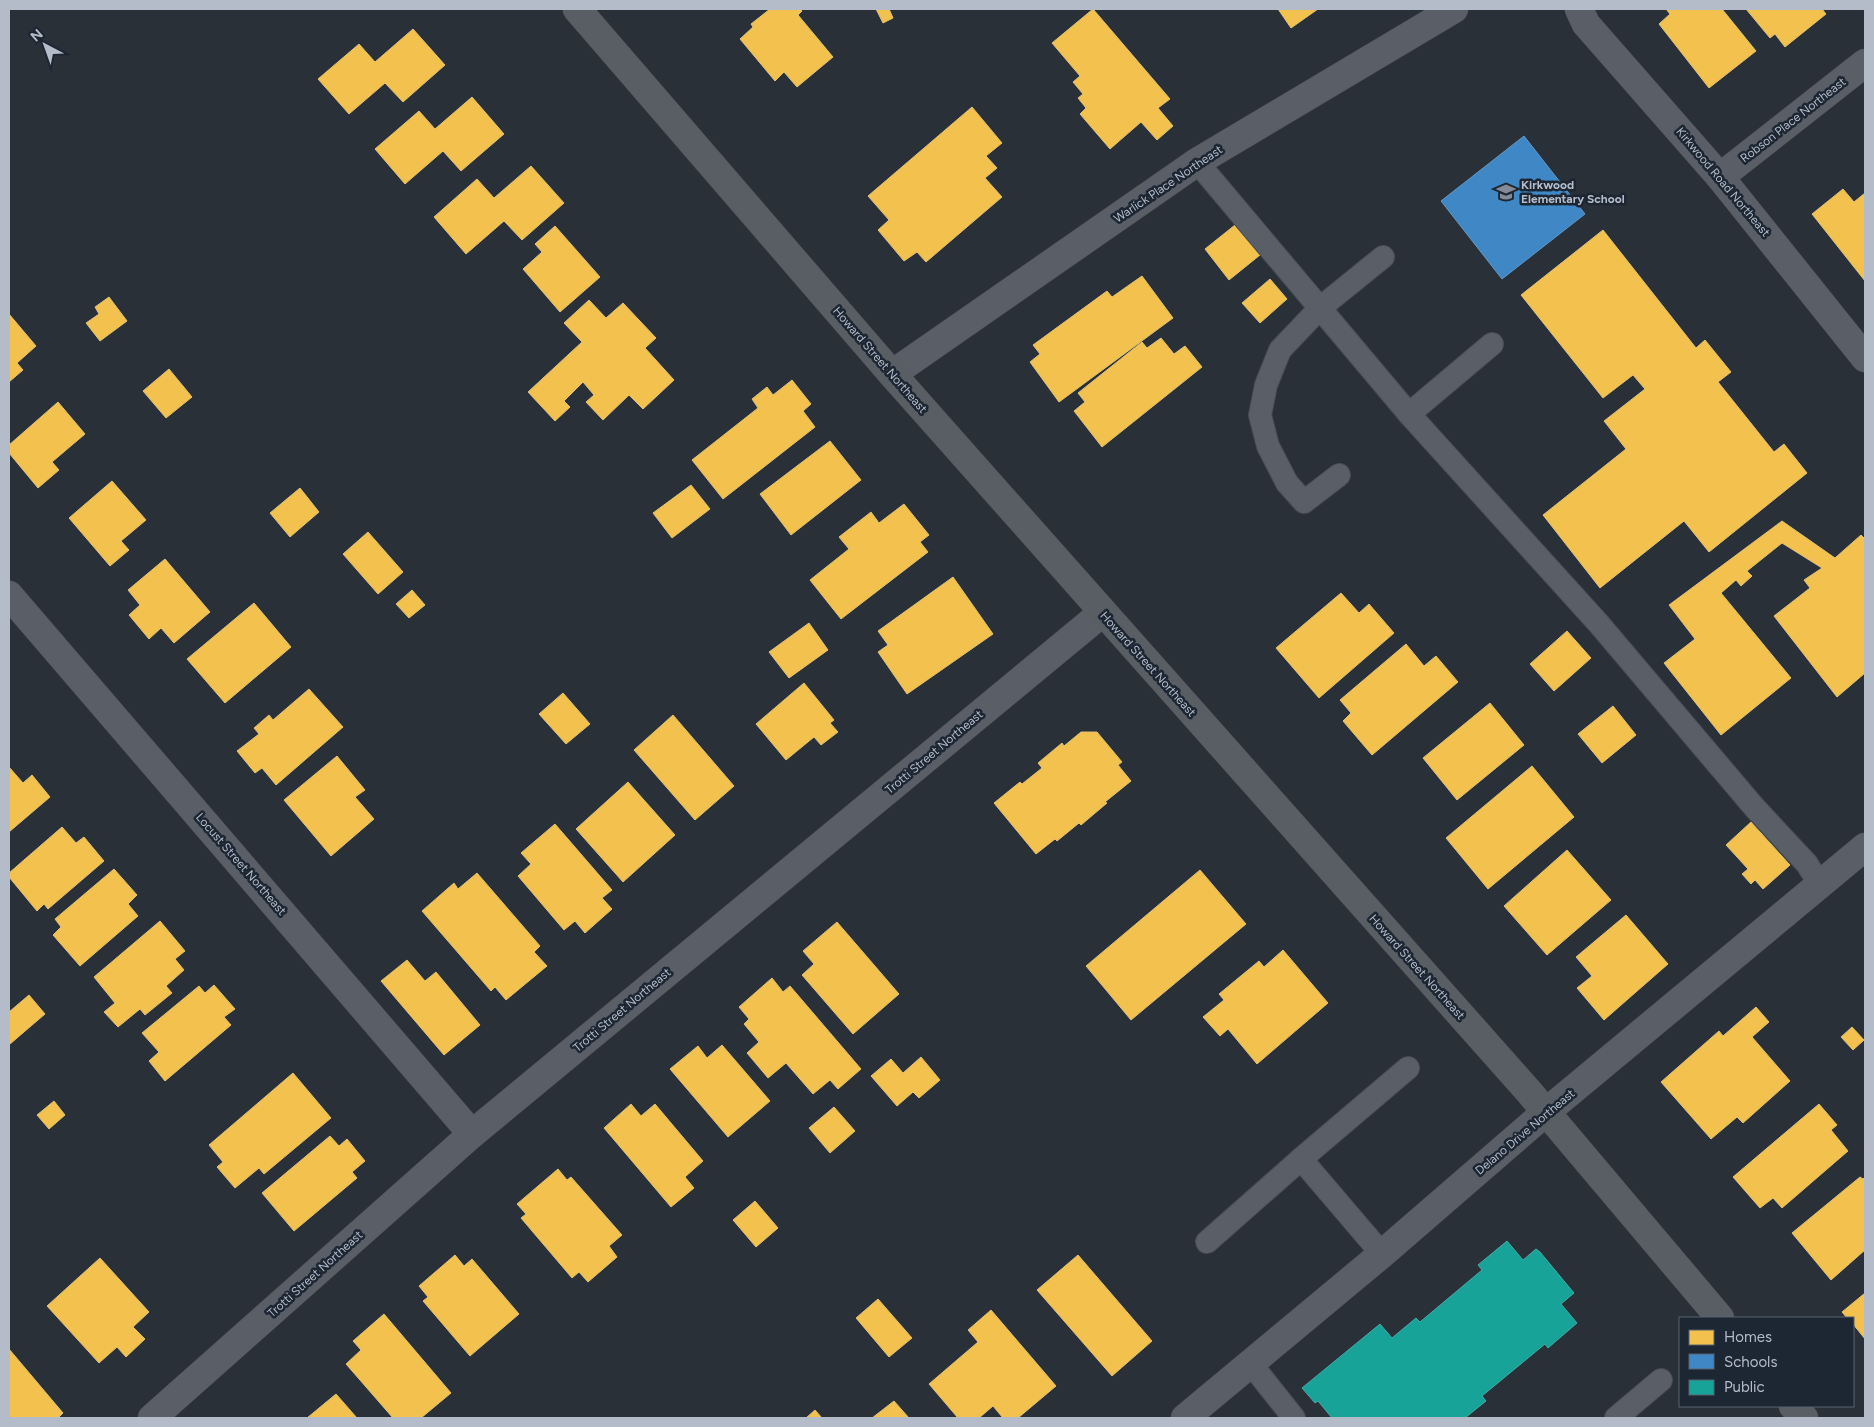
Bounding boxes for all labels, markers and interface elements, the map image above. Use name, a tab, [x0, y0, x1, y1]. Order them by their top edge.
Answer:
north arrow	[20, 20, 70, 70]
text: N	[27, 26, 46, 46]
street label: Robson Place Northeast	[1738, 74, 1849, 165]
street label: Kirkwood Road Northeast	[1673, 125, 1773, 240]
street label: Warlick Place Northeast	[1111, 142, 1225, 226]
place label: Kirkwood Elementary School	[1521, 178, 1625, 206]
school or university icon: Kirkwood Elementary School	[1495, 181, 1517, 203]
street label: Howard Street Northeast	[830, 304, 930, 416]
street label: Howard Street Northeast	[1097, 609, 1199, 720]
street label: Trotti Street Northeast	[882, 707, 986, 797]
street label: Locust Street Northeast	[193, 810, 289, 918]
street label: Howard Street Northeast	[1366, 912, 1468, 1023]
street label: Trotti Street Northeast	[570, 965, 674, 1055]
street label: Delano Drive Northeast	[1473, 1086, 1578, 1178]
street label: Trotti Street Northeast	[265, 1227, 366, 1320]
legend	[1679, 1317, 1854, 1407]
text: Homes	[1724, 1328, 1772, 1346]
text: Schools	[1724, 1353, 1777, 1371]
text: Public	[1724, 1378, 1765, 1396]

